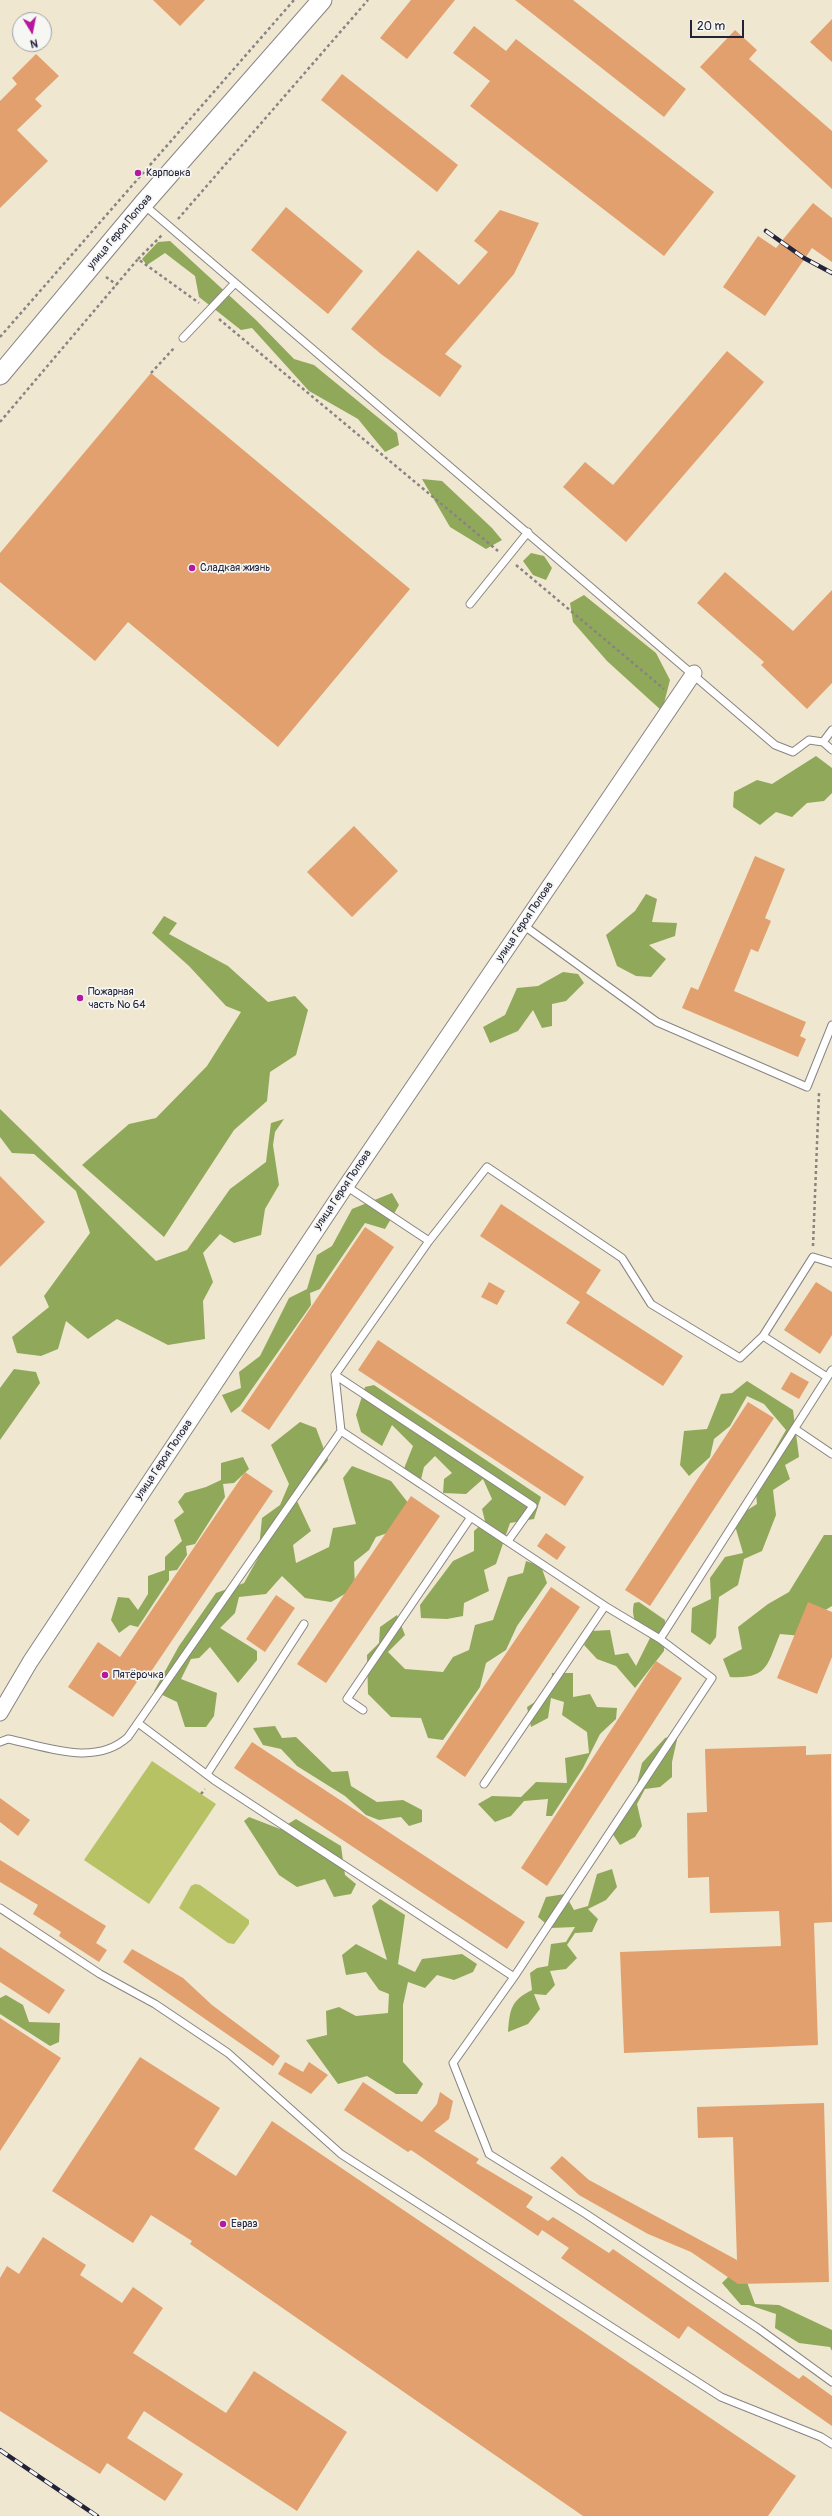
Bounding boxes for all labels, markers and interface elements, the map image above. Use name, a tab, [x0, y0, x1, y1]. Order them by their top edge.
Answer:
north arrow	[12, 12, 52, 52]
scale bar	[692, 12, 746, 38]
text: 20 m	[697, 19, 725, 34]
text: N	[29, 36, 39, 50]
place label: Карповка	[146, 166, 190, 180]
marker: Карповка	[133, 168, 143, 178]
street label: улица Героя Попова	[85, 192, 155, 272]
place label: Сладкая жизнь	[200, 561, 270, 575]
marker: Сладкая жизнь	[187, 563, 197, 573]
street label: улица Героя Попова	[493, 879, 557, 965]
place label: Пожарная часть № 64	[88, 985, 146, 1011]
marker: Пожарная часть № 64	[75, 993, 85, 1003]
street label: улица Героя Попова	[311, 1147, 375, 1233]
street label: улица Героя Попова	[132, 1417, 196, 1503]
place label: Пятёрочка	[113, 1668, 164, 1682]
marker: Пятёрочка	[100, 1670, 110, 1680]
place label: Евраз	[231, 2217, 258, 2231]
marker: Евраз	[218, 2219, 228, 2229]

